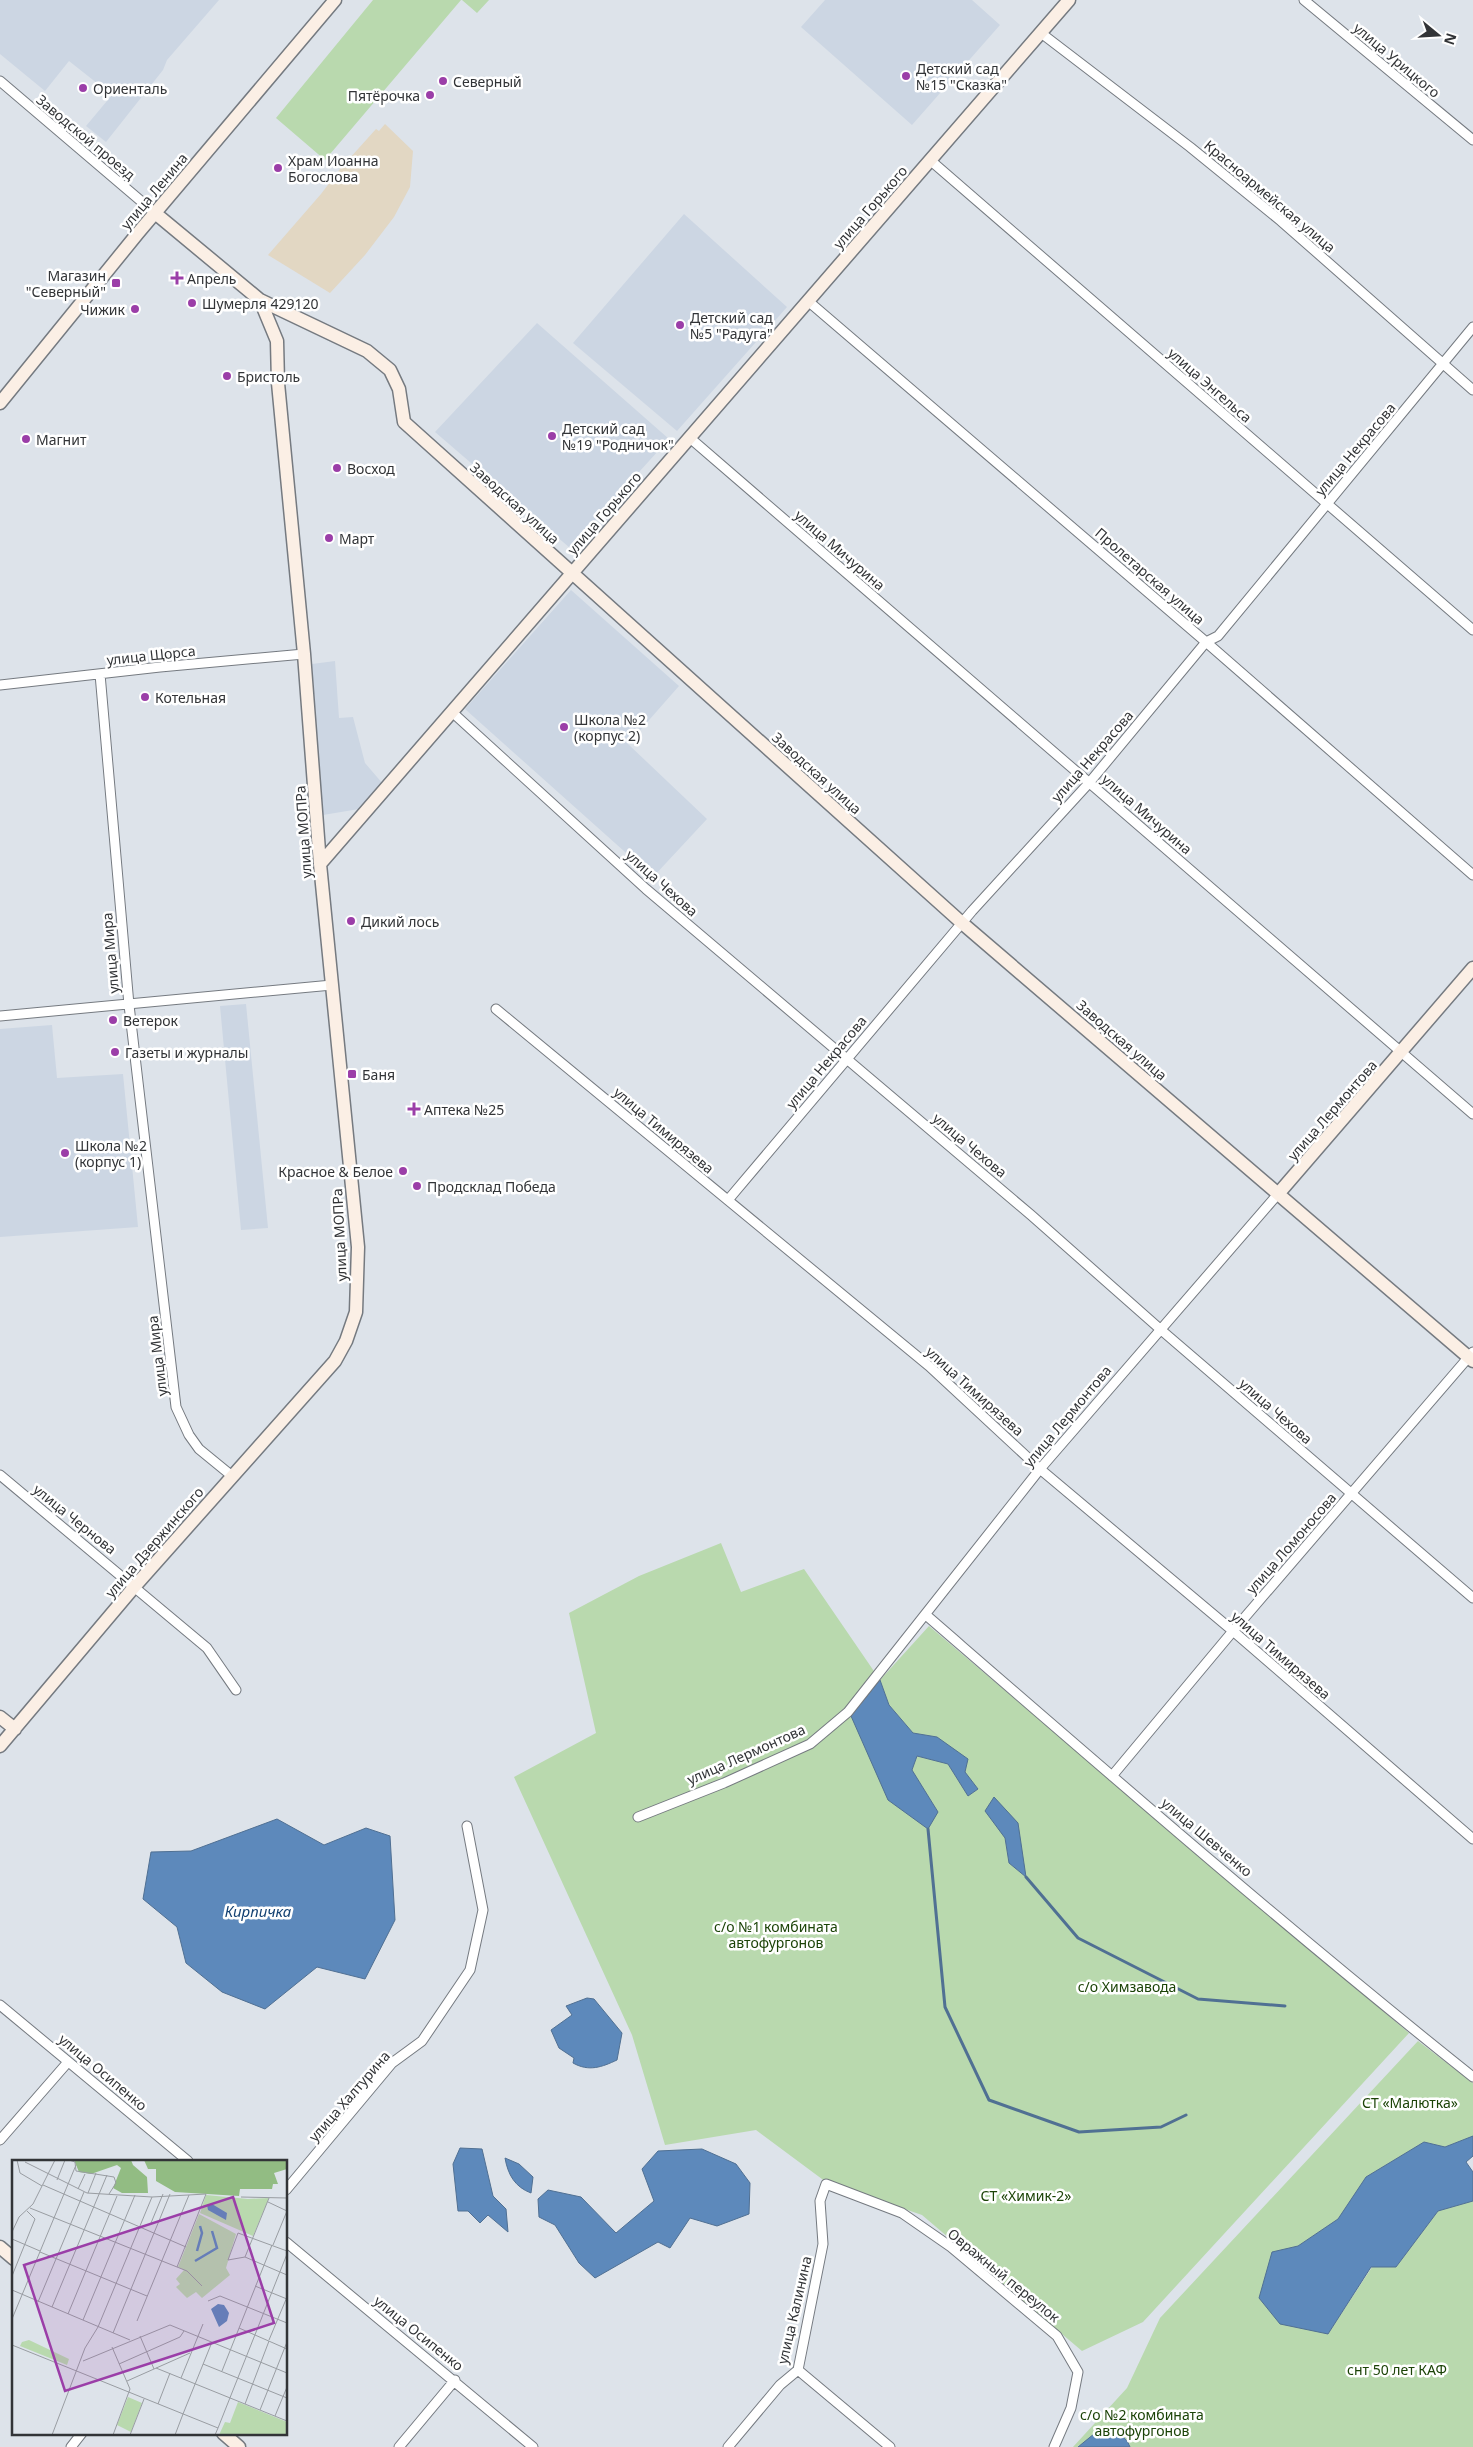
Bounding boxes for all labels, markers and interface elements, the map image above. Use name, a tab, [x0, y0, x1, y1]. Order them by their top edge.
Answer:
north arrow	[1413, 10, 1463, 60]
street label: улица Урицкого	[1350, 18, 1444, 102]
text: N	[1440, 31, 1462, 48]
place label: Детский сад №15 "Сказка"	[916, 59, 1007, 94]
marker: Детский сад №15 "Сказка"	[900, 70, 912, 82]
place label: Северный	[453, 72, 522, 91]
marker: Северный	[437, 75, 449, 87]
place label: Ориенталь	[93, 79, 167, 98]
marker: Ориенталь	[77, 82, 89, 94]
place label: Пятёрочка	[348, 86, 420, 105]
marker: Пятёрочка	[424, 89, 436, 101]
street label: Заводской проезд	[33, 90, 140, 184]
street label: Красноармейская улица	[1200, 136, 1340, 256]
street label: улица Ленина	[116, 149, 192, 233]
place label: Храм Иоанна Богослова	[288, 151, 379, 186]
street label: улица Горького	[829, 161, 911, 253]
marker: Храм Иоанна Богослова	[272, 162, 284, 174]
place label: Магазин "Северный"	[26, 266, 106, 301]
place label: Апрель	[187, 269, 237, 288]
marker: Апрель	[171, 272, 183, 284]
marker: Магазин "Северный"	[110, 277, 122, 289]
place label: Шумерля 429120	[202, 294, 319, 313]
marker: Шумерля 429120	[186, 297, 198, 309]
place label: Чижик	[80, 300, 126, 319]
marker: Чижик	[129, 303, 141, 315]
place label: Детский сад №5 "Радуга"	[690, 308, 773, 343]
marker: Детский сад №5 "Радуга"	[674, 319, 686, 331]
street label: улица Энгельса	[1164, 343, 1256, 427]
place label: Бристоль	[237, 367, 300, 386]
marker: Бристоль	[221, 370, 233, 382]
street label: улица Некрасова	[1310, 398, 1400, 500]
place label: Детский сад №19 "Родничок"	[562, 419, 674, 454]
place label: Магнит	[36, 430, 87, 449]
marker: Детский сад №19 "Родничок"	[546, 430, 558, 442]
marker: Магнит	[20, 433, 32, 445]
street label: Заводская улица	[466, 458, 564, 548]
place label: Восход	[347, 459, 395, 478]
marker: Восход	[331, 462, 343, 474]
street label: улица Горького	[563, 467, 645, 559]
street label: улица Мичурина	[791, 506, 889, 594]
street label: Пролетарская улица	[1091, 523, 1209, 629]
place label: Март	[339, 529, 375, 548]
marker: Март	[323, 532, 335, 544]
street label: улица Щорса	[106, 641, 196, 669]
place label: Котельная	[155, 688, 226, 707]
marker: Котельная	[139, 691, 151, 703]
street label: улица Некрасова	[1047, 706, 1137, 806]
place label: Школа №2 (корпус 2)	[574, 710, 646, 745]
marker: Школа №2 (корпус 2)	[558, 721, 570, 733]
street label: Заводская улица	[768, 728, 866, 818]
street label: улица Мичурина	[1098, 770, 1196, 858]
street label: улица МОПРа	[290, 785, 316, 879]
street label: улица Чехова	[622, 845, 702, 921]
street label: улица Мира	[97, 912, 123, 994]
place label: Дикий лось	[361, 912, 439, 931]
marker: Дикий лось	[345, 915, 357, 927]
street label: Заводская улица	[1073, 996, 1171, 1084]
place label: Ветерок	[123, 1011, 179, 1030]
street label: улица Некрасова	[781, 1011, 871, 1113]
marker: Ветерок	[107, 1014, 119, 1026]
place label: Газеты и журналы	[125, 1043, 248, 1062]
marker: Газеты и журналы	[109, 1046, 121, 1058]
street label: улица Лермонтова	[1283, 1056, 1381, 1164]
place label: Баня	[362, 1065, 395, 1084]
marker: Баня	[346, 1068, 358, 1080]
street label: улица Тимирязева	[610, 1082, 718, 1178]
place label: Аптека №25	[424, 1100, 504, 1119]
marker: Аптека №25	[408, 1103, 420, 1115]
street label: улица Чехова	[929, 1108, 1011, 1182]
place label: Школа №2 (корпус 1)	[75, 1136, 147, 1171]
marker: Школа №2 (корпус 1)	[59, 1147, 71, 1159]
place label: Красное & Белое	[278, 1162, 393, 1181]
marker: Красное & Белое	[397, 1165, 409, 1177]
place label: Продсклад Победа	[427, 1177, 556, 1196]
marker: Продсклад Победа	[411, 1180, 423, 1192]
street label: улица МОПРа	[327, 1188, 351, 1282]
street label: улица Мира	[143, 1315, 171, 1397]
street label: улица Тимирязева	[922, 1342, 1028, 1440]
street label: улица Лермонтова	[1019, 1361, 1115, 1471]
street label: улица Чехова	[1235, 1374, 1317, 1448]
street label: улица Чернова	[30, 1480, 120, 1558]
street label: улица Дзержинского	[101, 1483, 207, 1601]
street label: улица Ломоносова	[1242, 1488, 1340, 1598]
street label: улица Тимирязева	[1227, 1607, 1335, 1703]
street label: улица Лермонтова	[684, 1719, 808, 1789]
street label: улица Шевченко	[1157, 1793, 1257, 1881]
water label: Кирпичка	[225, 1901, 292, 1921]
park label: с/о №1 комбината автофургонов	[714, 1917, 838, 1952]
park label: с/о Химзавода	[1078, 1977, 1176, 1996]
street label: улица Осипенко	[55, 2029, 151, 2115]
street label: улица Халтурина	[304, 2047, 394, 2145]
park label: СТ «Малютка»	[1362, 2093, 1458, 2112]
inset map	[12, 2160, 288, 2434]
park label: СТ «Химик-2»	[981, 2186, 1071, 2205]
street label: Овражный переулок	[944, 2224, 1064, 2327]
street label: улица Калинина	[772, 2254, 816, 2366]
street label: улица Осипенко	[370, 2291, 468, 2375]
park label: снт 50 лет КАФ	[1347, 2360, 1447, 2379]
park label: с/о №2 комбината автофургонов	[1080, 2405, 1204, 2440]

